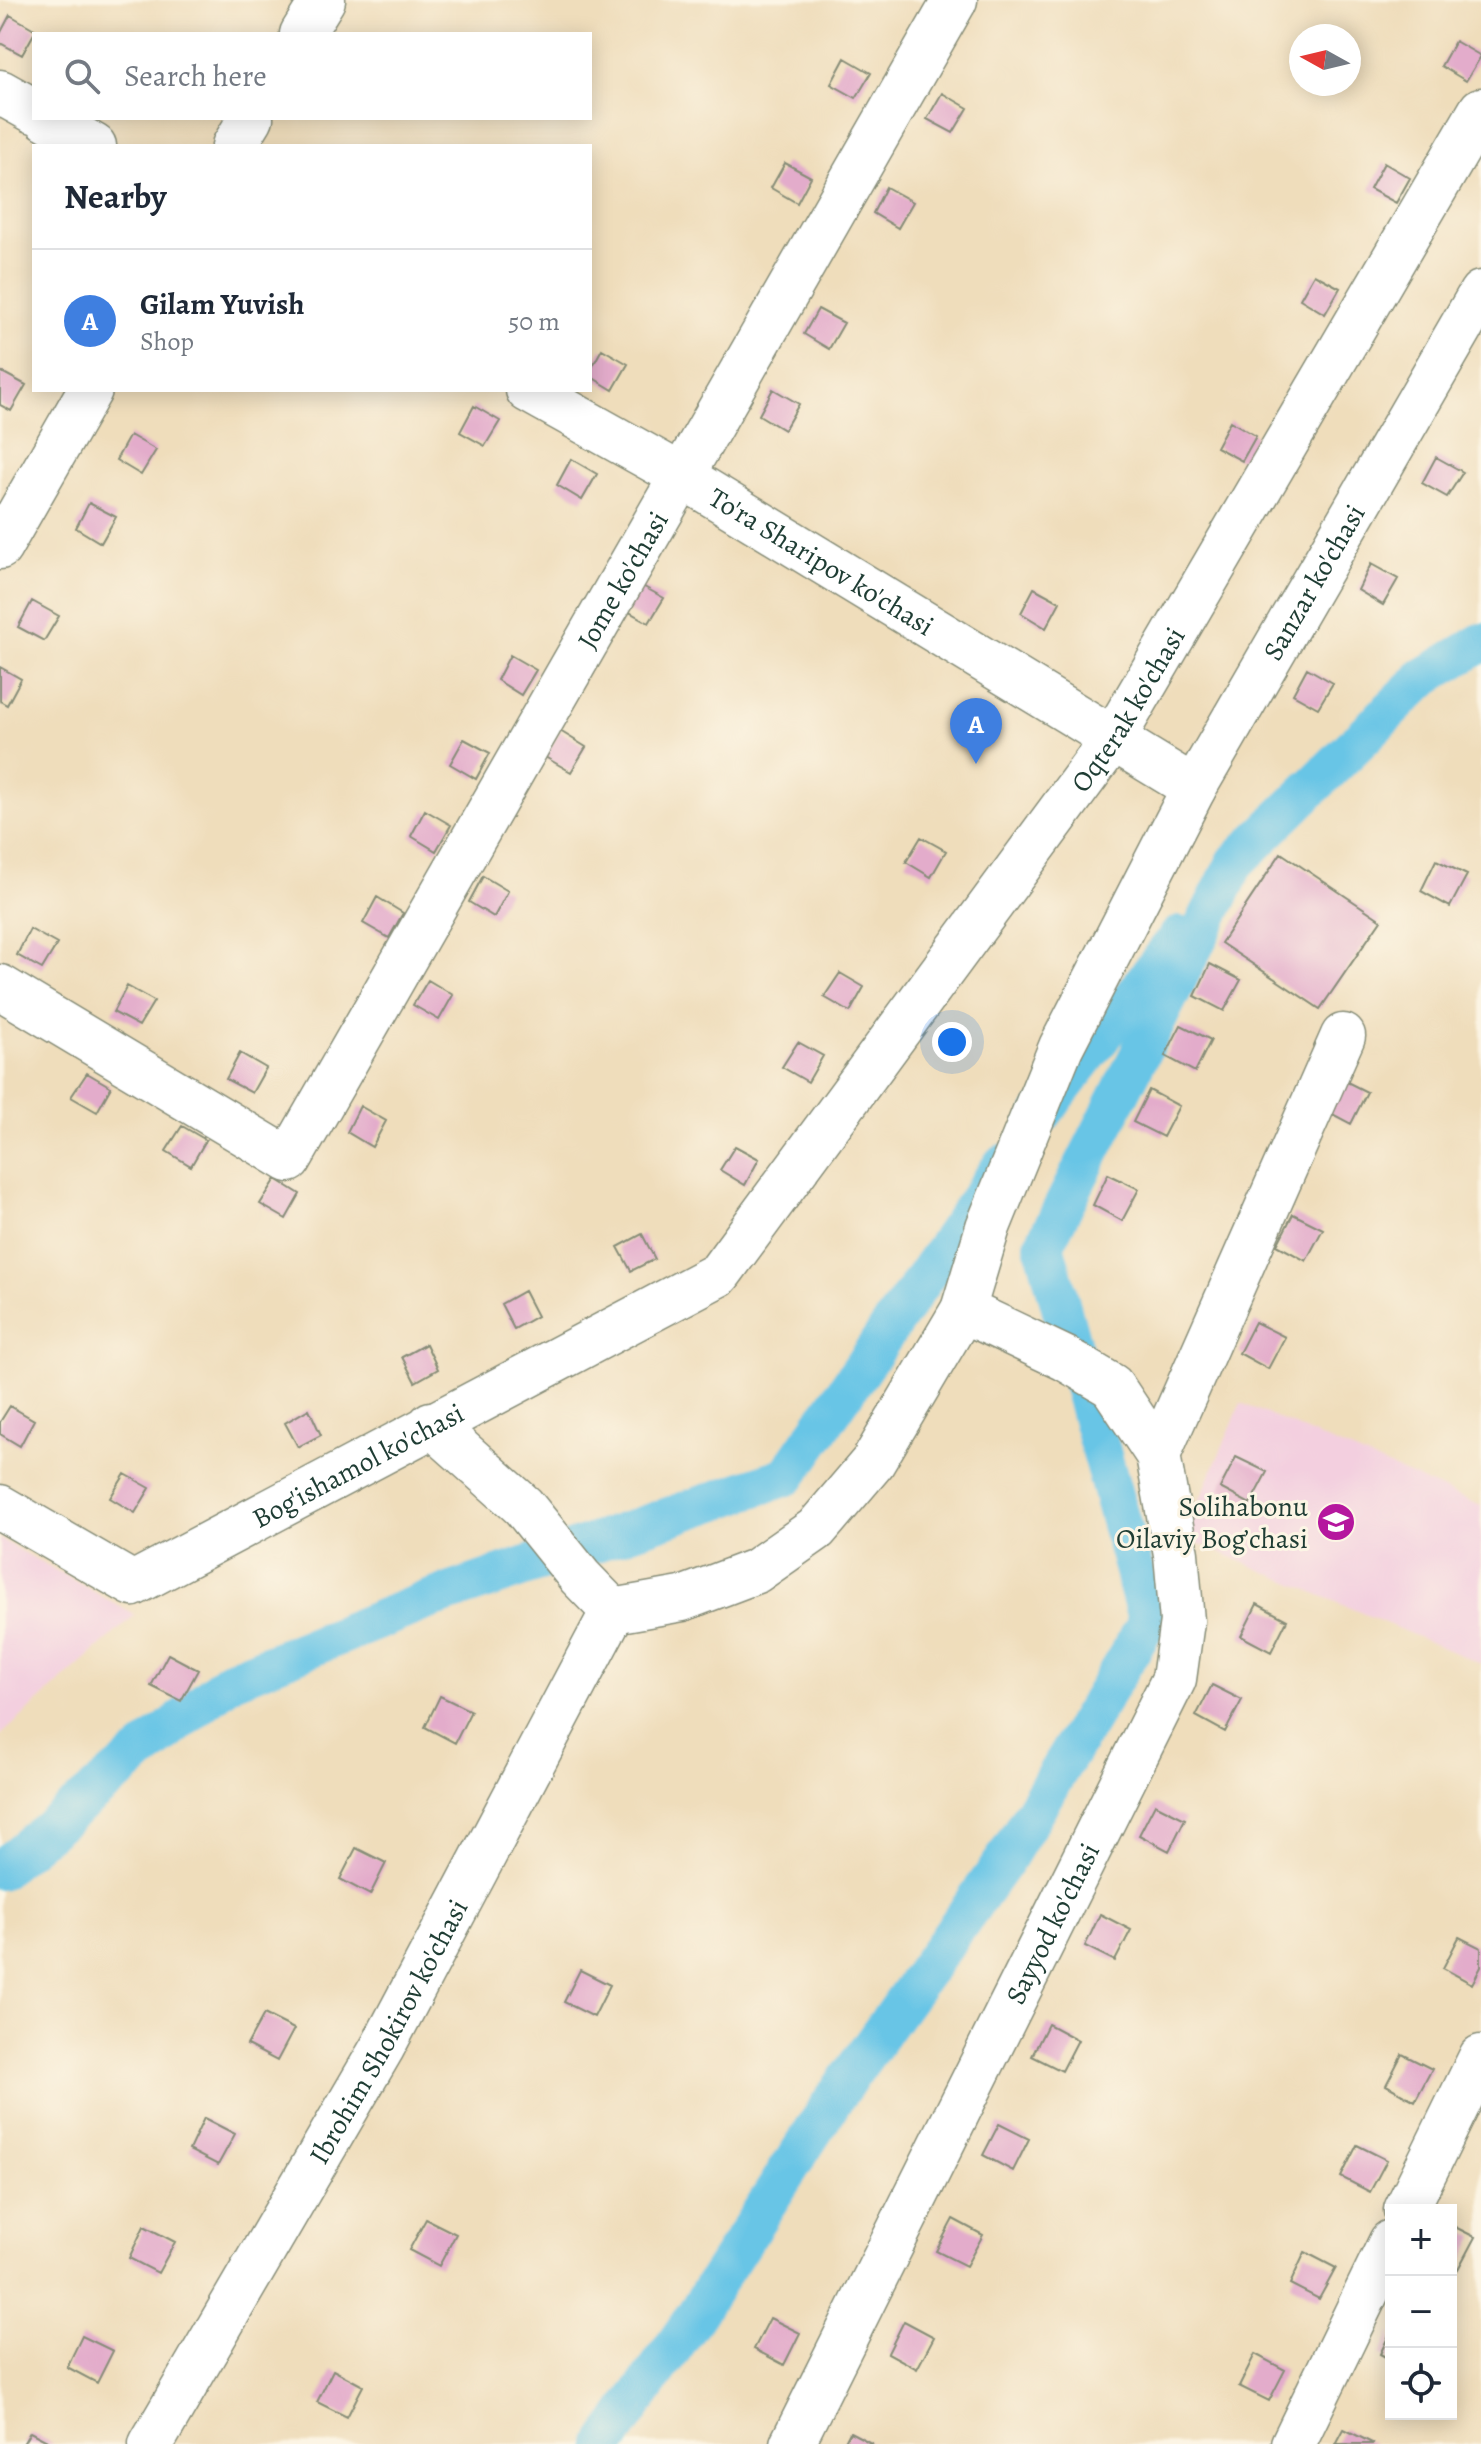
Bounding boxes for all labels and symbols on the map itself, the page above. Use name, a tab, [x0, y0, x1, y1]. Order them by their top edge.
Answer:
north arrow	[1289, 24, 1361, 96]
street label: To'ra Sharipov ko'chasi	[702, 479, 941, 645]
street label: Sanzar ko'chasi	[1254, 498, 1374, 668]
street label: Jome ko'chasi	[568, 504, 678, 656]
street label: Oqterak ko'chasi	[1062, 620, 1194, 800]
pin: A	[950, 698, 1002, 764]
your location	[932, 1022, 972, 1062]
street label: Bog'ishamol ko'chasi	[246, 1394, 471, 1538]
place label: Solihabonu Oilaviy Bog’chasi	[1116, 1488, 1309, 1558]
school or university icon: Solihabonu Oilaviy Bog’chasi	[1315, 1501, 1357, 1543]
street label: Sayyod ko'chasi	[997, 1837, 1109, 2011]
street label: Ibrohim Shokirov ko'chasi	[300, 1893, 477, 2171]

